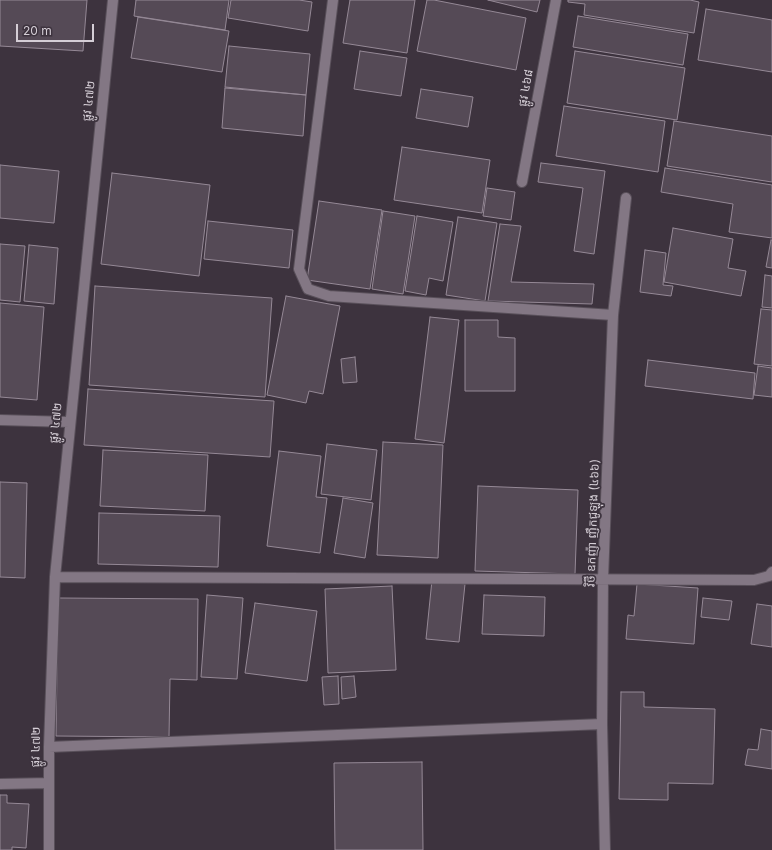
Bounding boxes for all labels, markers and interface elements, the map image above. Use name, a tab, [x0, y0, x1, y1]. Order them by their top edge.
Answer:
scale bar	[18, 16, 96, 42]
text: 20 m	[23, 23, 52, 38]
street label: ផ្លូវ ៤៦៨	[516, 68, 536, 108]
street label: ផ្លូវ ៤៧២	[80, 80, 98, 122]
street label: ផ្លូវ ៤៧២	[47, 402, 65, 444]
street label: វិថី ឧកញ៉ា ញឹកជូឡុង (៤៦៦)	[584, 459, 602, 587]
street label: ផ្លូវ ៤៧២	[28, 726, 44, 768]

